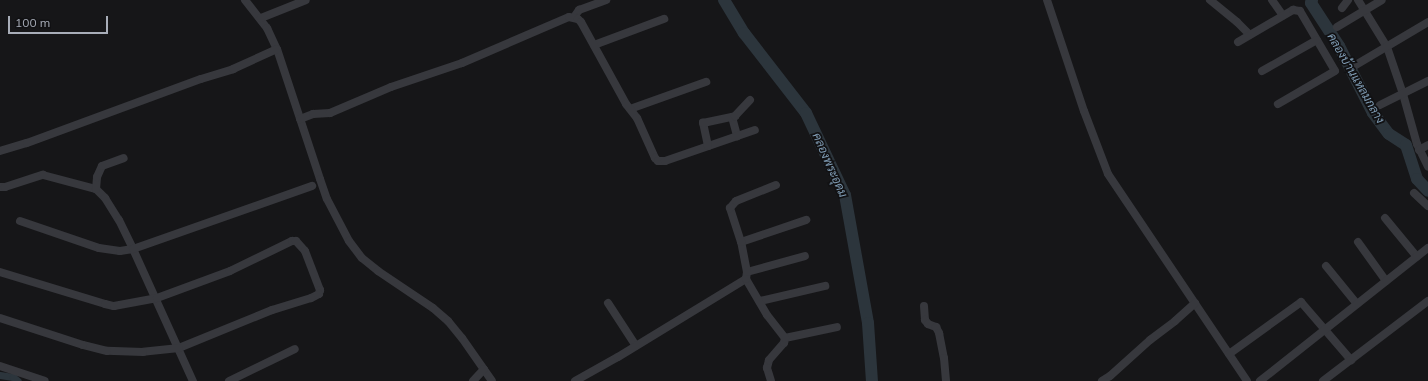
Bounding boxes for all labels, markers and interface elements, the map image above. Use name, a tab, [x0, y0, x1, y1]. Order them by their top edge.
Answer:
scale bar	[10, 8, 110, 34]
text: 100 m	[15, 15, 50, 30]
water label: คลองบ้านแหลมกลาง	[1324, 30, 1388, 126]
water label: คลองพระอุดม	[809, 131, 851, 199]

